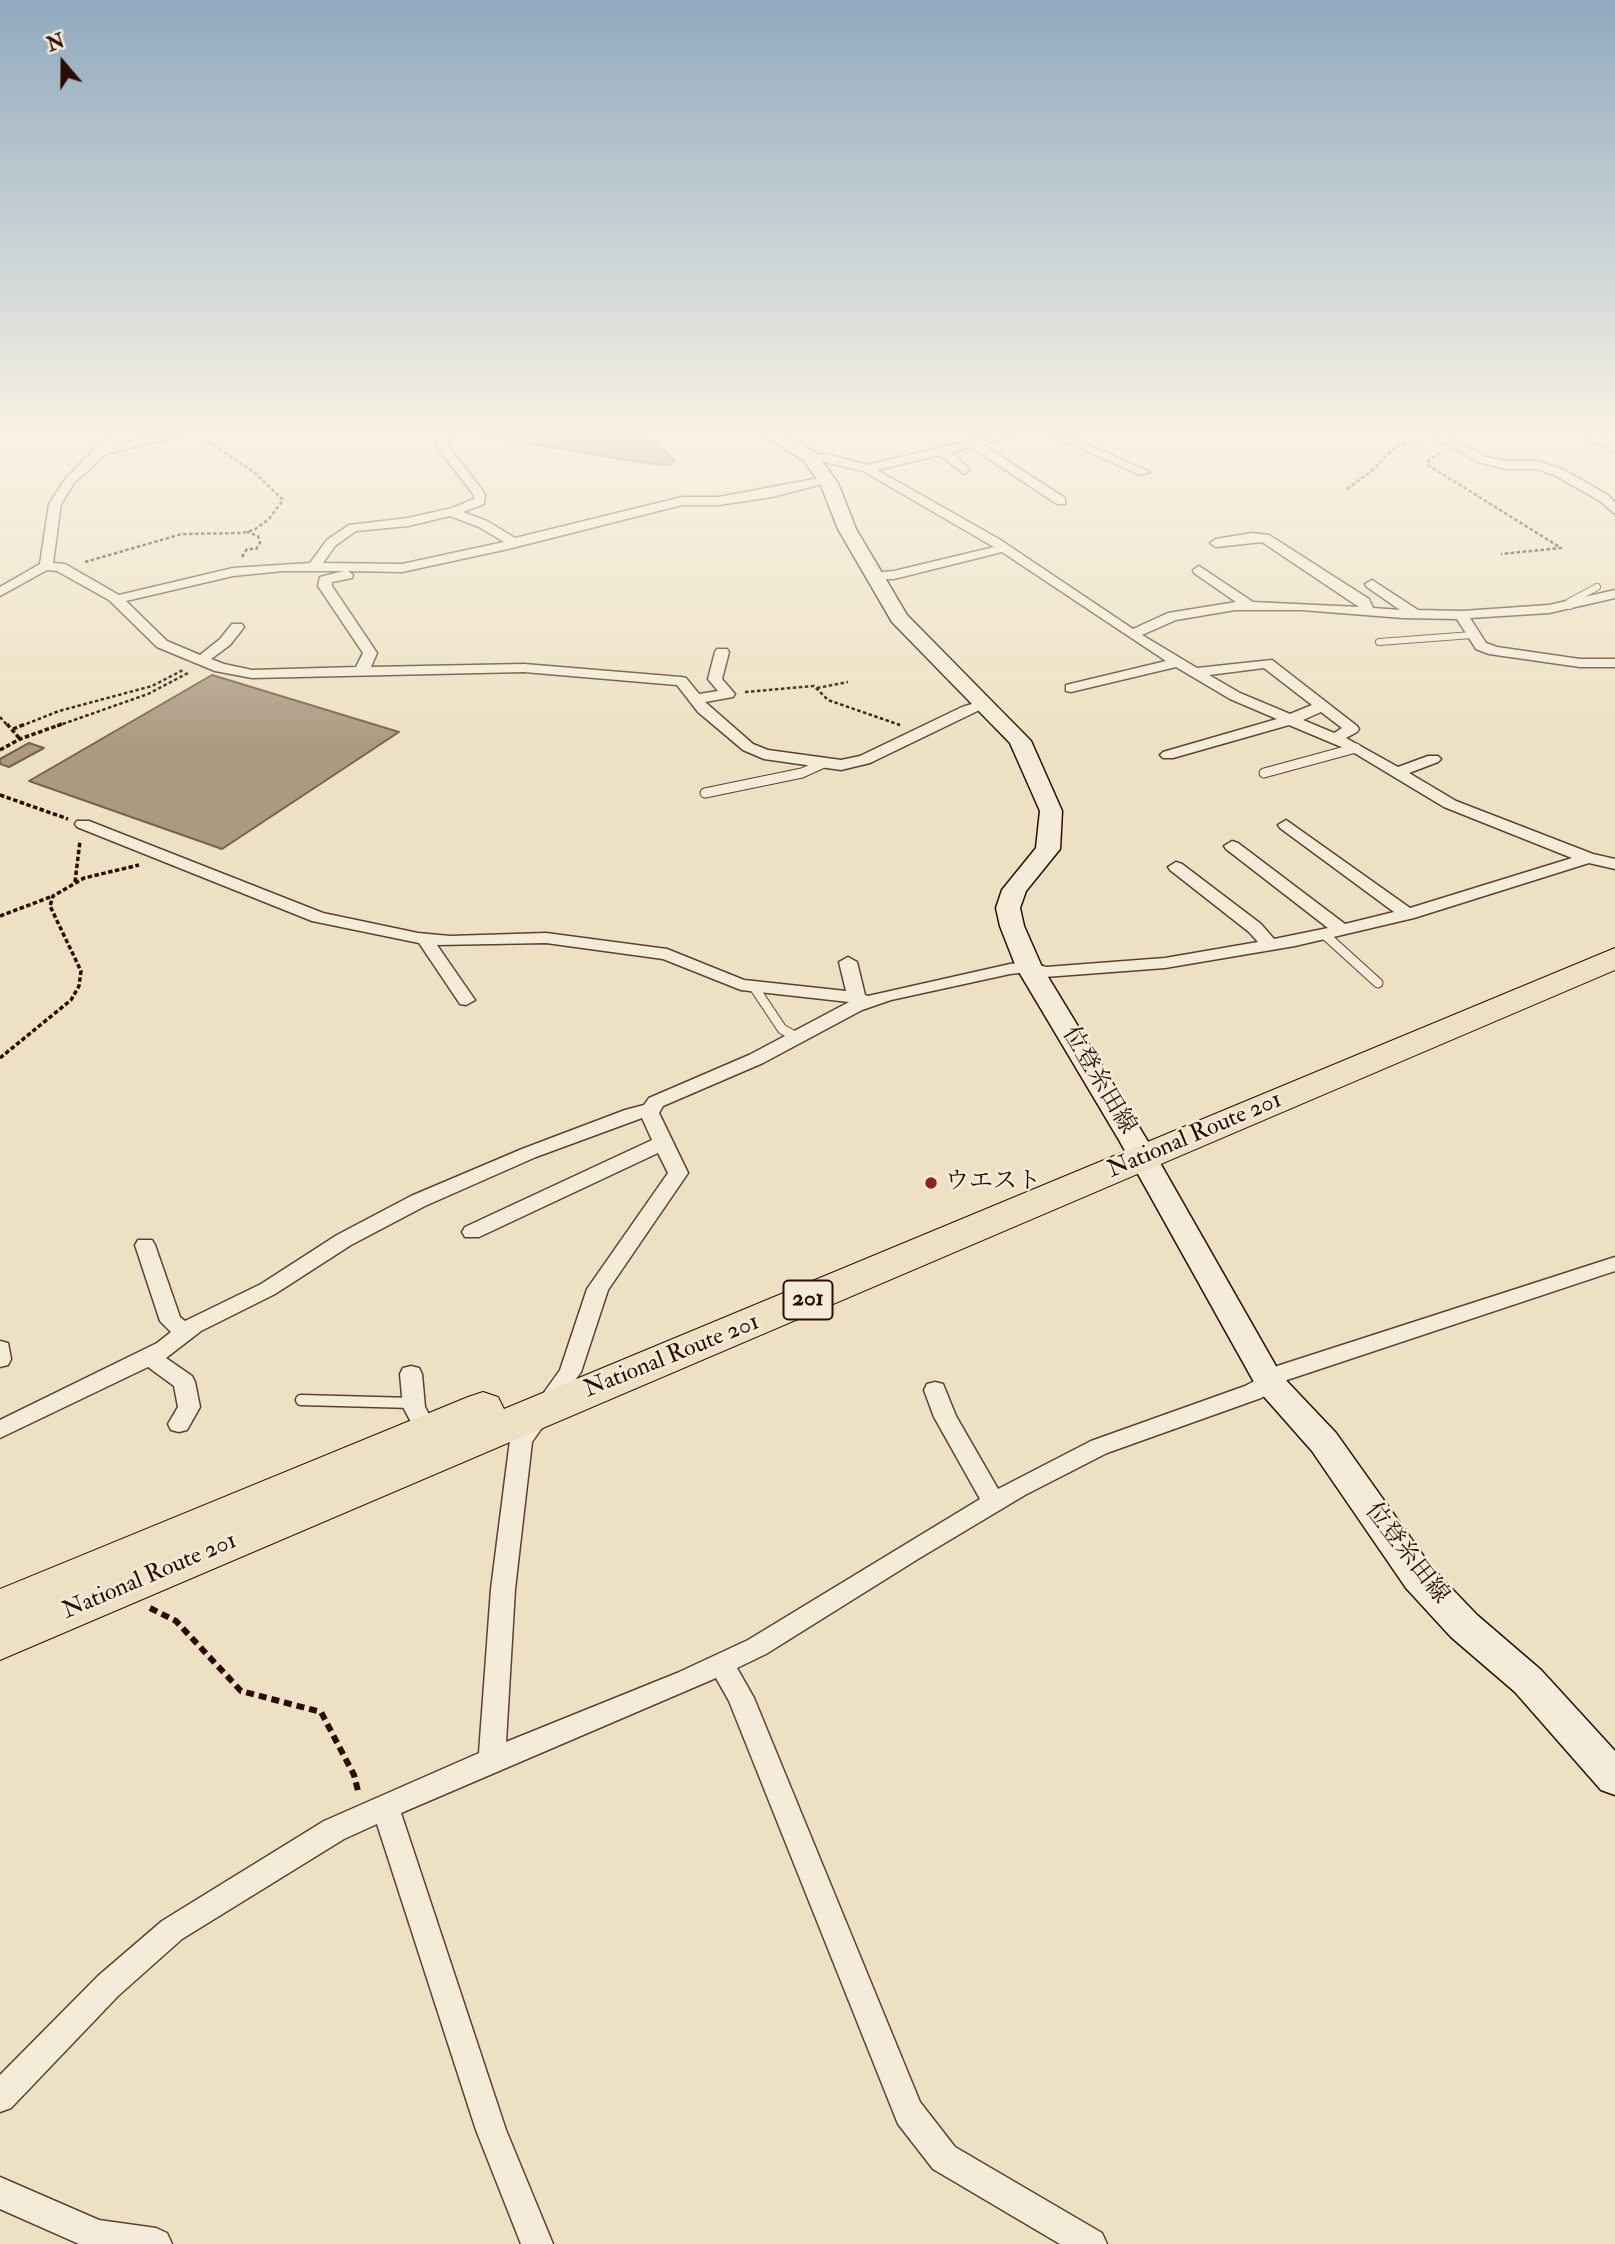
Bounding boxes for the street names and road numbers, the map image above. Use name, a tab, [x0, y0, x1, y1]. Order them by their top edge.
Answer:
street label: 位登糸田線	[1055, 1022, 1141, 1140]
street label: National Route 201	[1104, 1086, 1286, 1186]
road number: 201	[784, 1280, 832, 1320]
street label: National Route 201	[580, 1309, 764, 1405]
street label: 位登糸田線	[1358, 1498, 1454, 1610]
street label: National Route 201	[59, 1527, 241, 1627]

